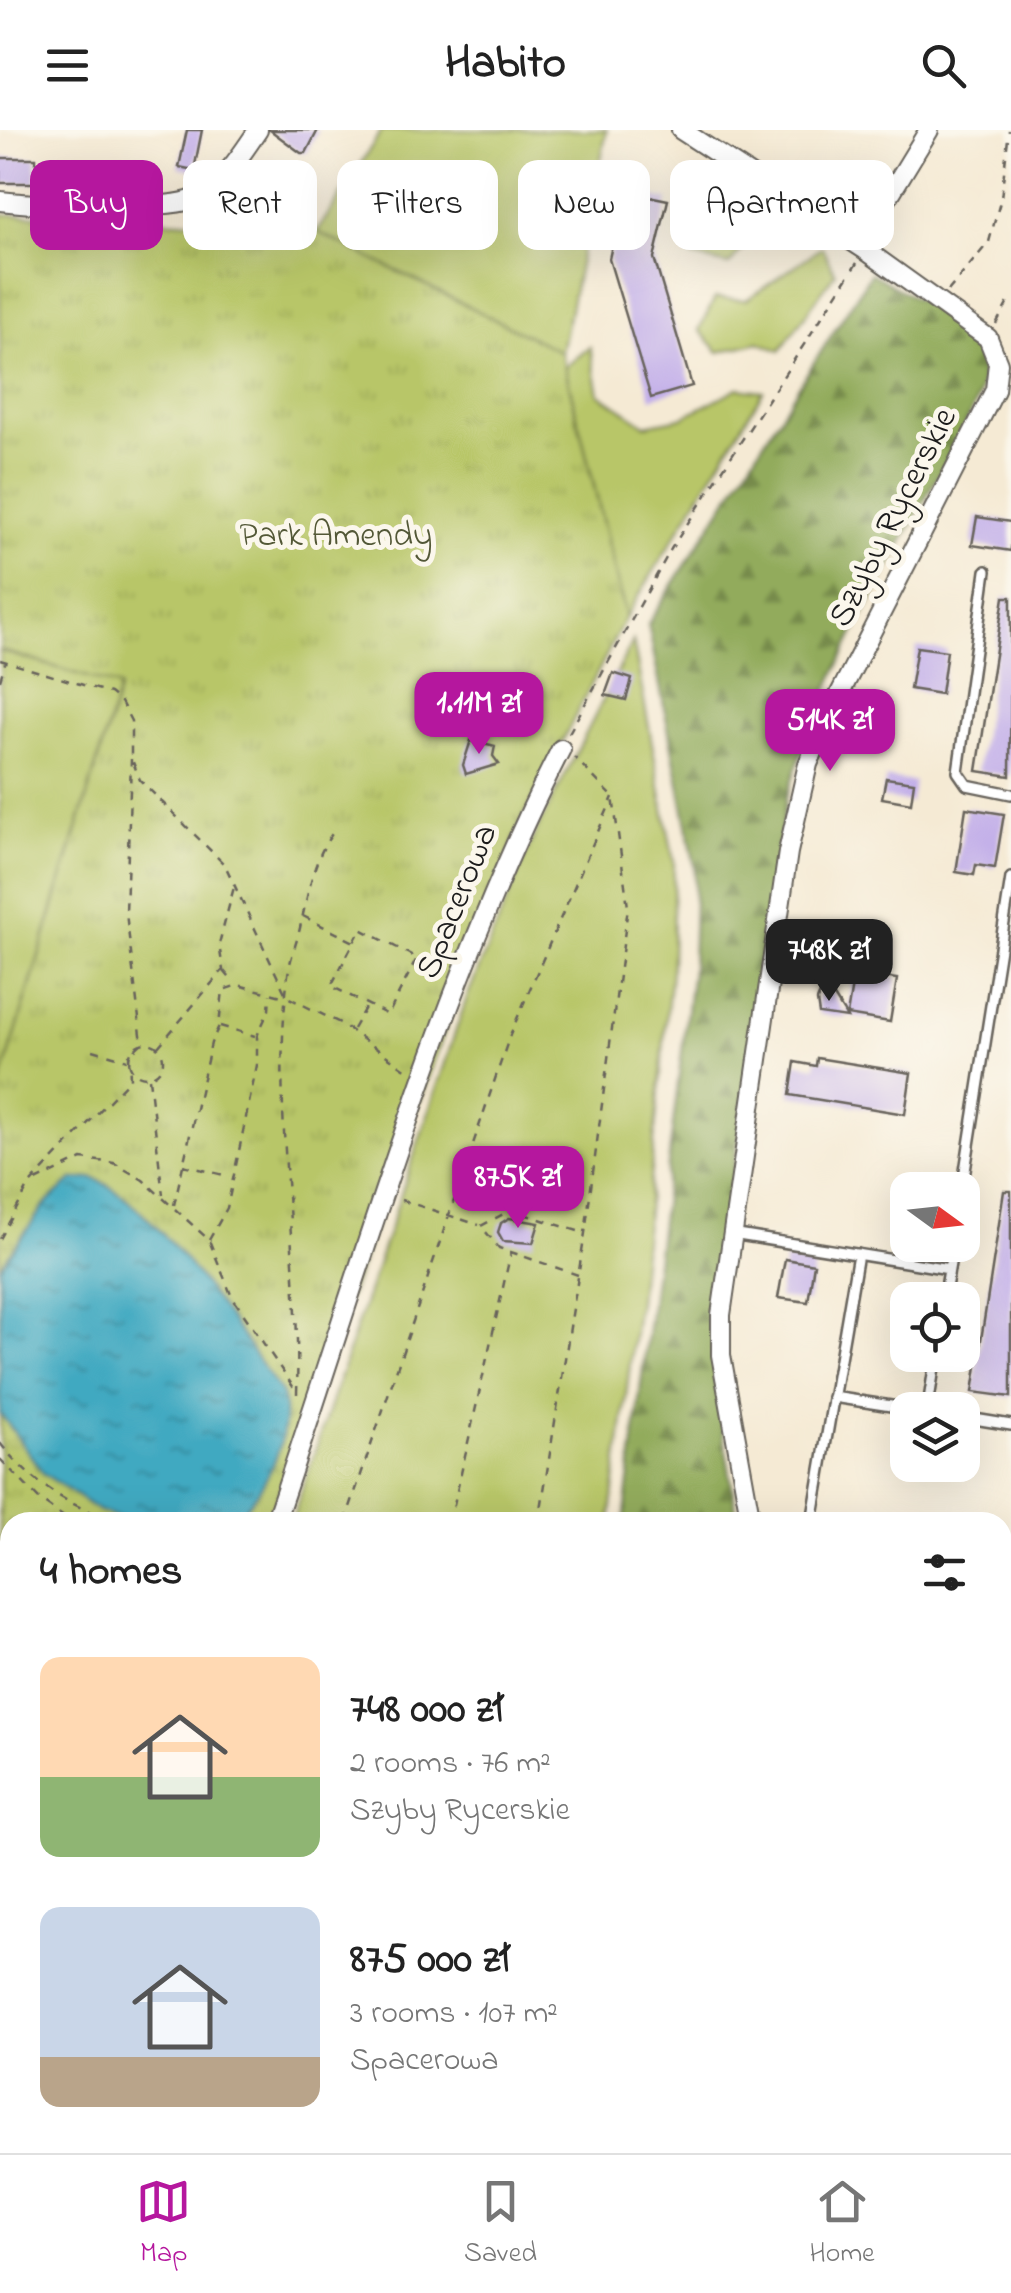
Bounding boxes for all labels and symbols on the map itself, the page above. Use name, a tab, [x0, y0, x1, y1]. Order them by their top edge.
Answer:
street label: Szyby Rycerskie	[817, 399, 971, 637]
park label: Park Amendy	[240, 511, 432, 562]
pin: 1.11M zł	[376, 672, 582, 757]
pin: 514K zł	[738, 689, 922, 774]
street label: Spacerowa	[404, 817, 512, 987]
pin: 748K zł	[737, 919, 921, 1004]
pin: 875K zł	[426, 1146, 610, 1231]
north arrow	[890, 1172, 980, 1262]

